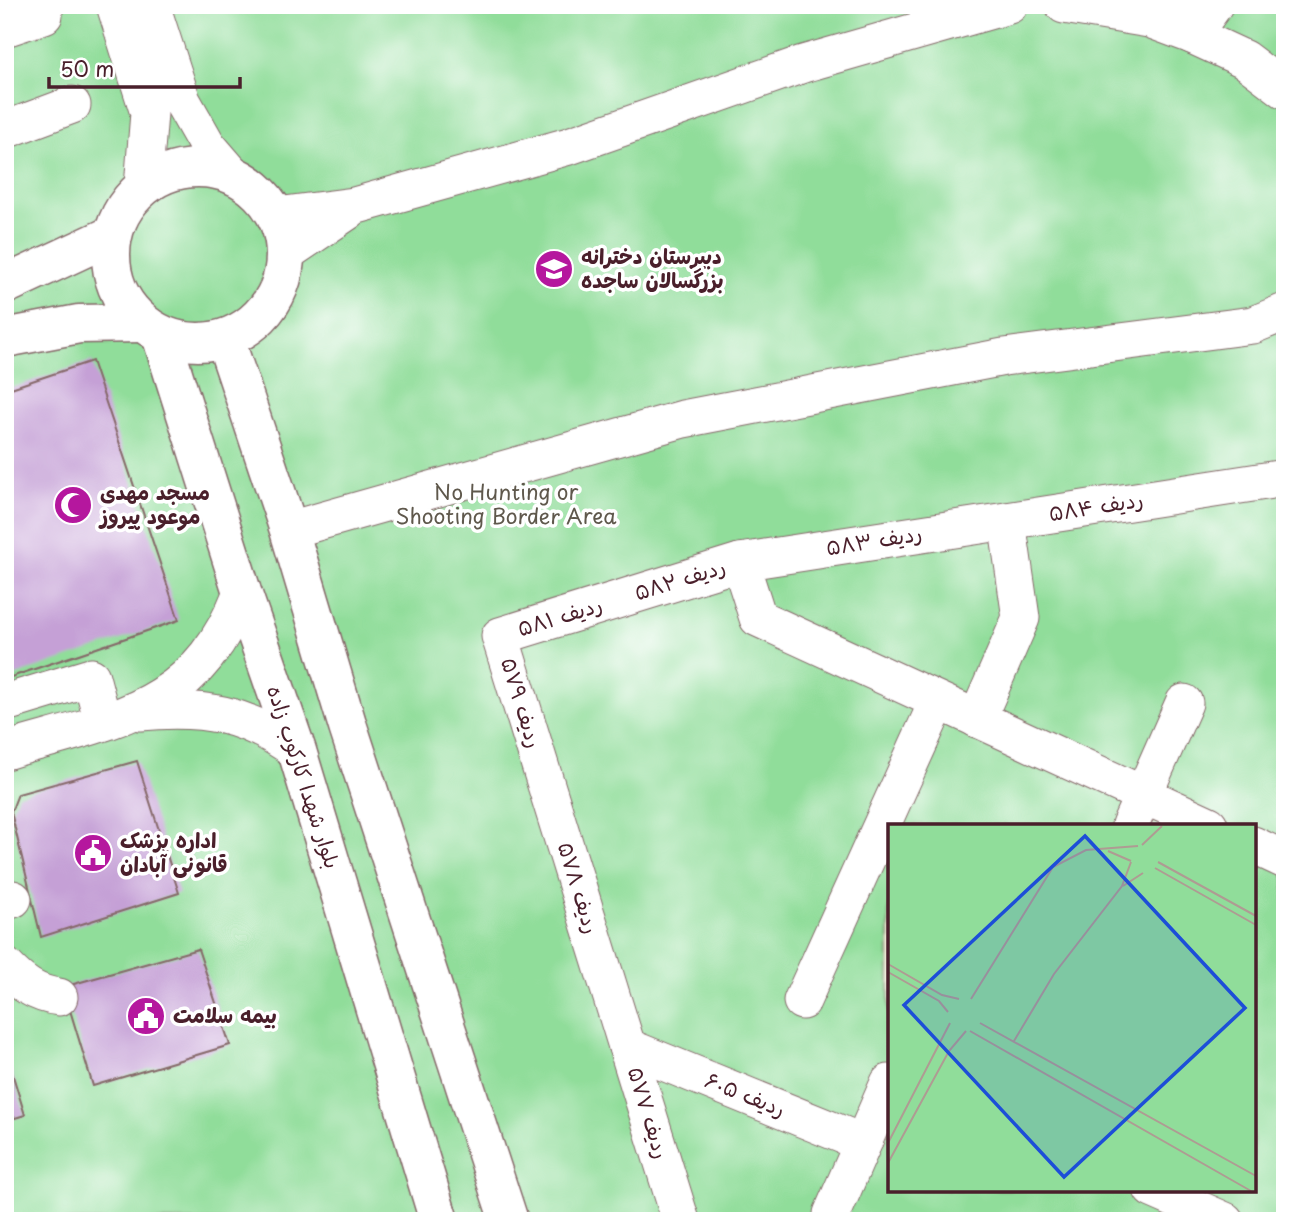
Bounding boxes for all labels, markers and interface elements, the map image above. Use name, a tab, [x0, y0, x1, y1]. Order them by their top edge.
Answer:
scale bar	[49, 46, 240, 90]
text: 50 m	[60, 52, 114, 84]
place label: دبیرستان دخترانه بزرگسالان ساجده	[581, 239, 724, 295]
school or university icon: دبیرستان دخترانه بزرگسالان ساجده	[533, 248, 575, 290]
place label: مسجد مهدی موعود پیروز	[98, 475, 210, 531]
park label: No Hunting or Shooting Border Area	[395, 475, 617, 531]
street label: ردیف ۵۸۴	[1046, 482, 1145, 528]
mosque icon: مسجد مهدی موعود پیروز	[52, 484, 94, 526]
street label: ردیف ۵۸۳	[823, 516, 924, 562]
street label: ردیف ۵۸۲	[630, 549, 729, 607]
street label: ردیف ۵۸۱	[513, 587, 606, 643]
street label: ردیف ۵۷۹	[494, 653, 552, 752]
street label: بلوار شهدا کارکوب زاده	[260, 681, 350, 872]
place label: اداره پزشک قانونی آبادان	[120, 823, 228, 879]
inset map	[888, 824, 1255, 1191]
public building icon: اداره پزشک قانونی آبادان	[72, 832, 114, 874]
street label: ردیف ۵۷۸	[551, 838, 609, 937]
public building icon: بیمه سلامت	[125, 995, 167, 1037]
place label: بیمه سلامت	[173, 998, 277, 1030]
street label: ردیف ۶۰۵	[701, 1062, 791, 1124]
street label: ردیف ۵۷۷	[621, 1063, 679, 1162]

